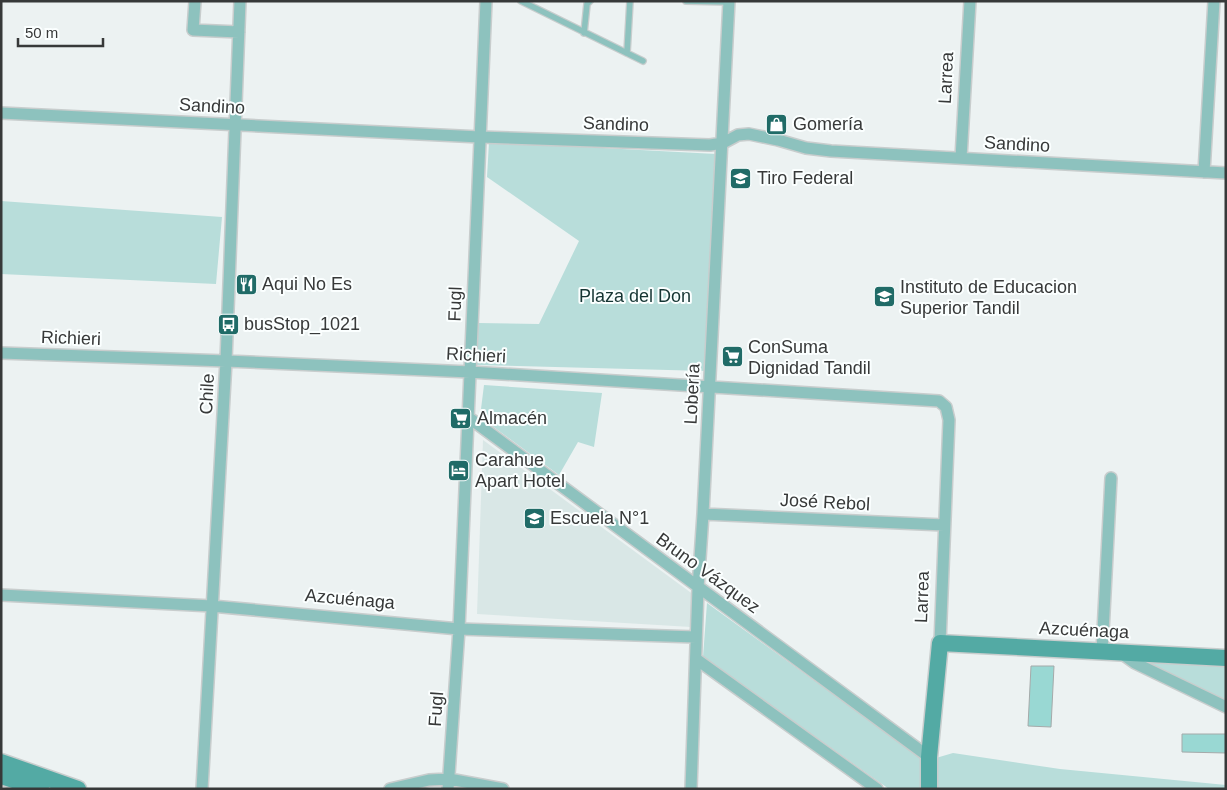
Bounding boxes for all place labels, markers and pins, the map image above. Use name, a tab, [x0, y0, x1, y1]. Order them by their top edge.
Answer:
shop icon: Gomería	[765, 112, 789, 136]
place label: Gomería	[793, 114, 864, 134]
school or university icon: Tiro Federal	[729, 166, 753, 190]
place label: Tiro Federal	[757, 168, 853, 188]
restaurant icon: Aqui No Es	[234, 272, 258, 296]
place label: Aqui No Es	[262, 274, 352, 294]
place label: Instituto de Educacion Superior Tandil	[900, 277, 1077, 318]
school or university icon: Instituto de Educacion Superior Tandil	[872, 285, 896, 309]
bus stop icon: busStop_1021	[216, 312, 240, 336]
place label: busStop_1021	[244, 314, 360, 335]
place label: ConSuma Dignidad Tandil	[748, 337, 871, 378]
supermarket icon: ConSuma Dignidad Tandil	[720, 345, 744, 369]
supermarket icon: Almacén	[449, 406, 473, 430]
place label: Almacén	[477, 408, 547, 428]
place label: Carahue Apart Hotel	[475, 450, 565, 491]
hotel icon: Carahue Apart Hotel	[447, 458, 471, 482]
school or university icon: Escuela N°1	[522, 506, 546, 530]
place label: Escuela N°1	[550, 508, 649, 528]

